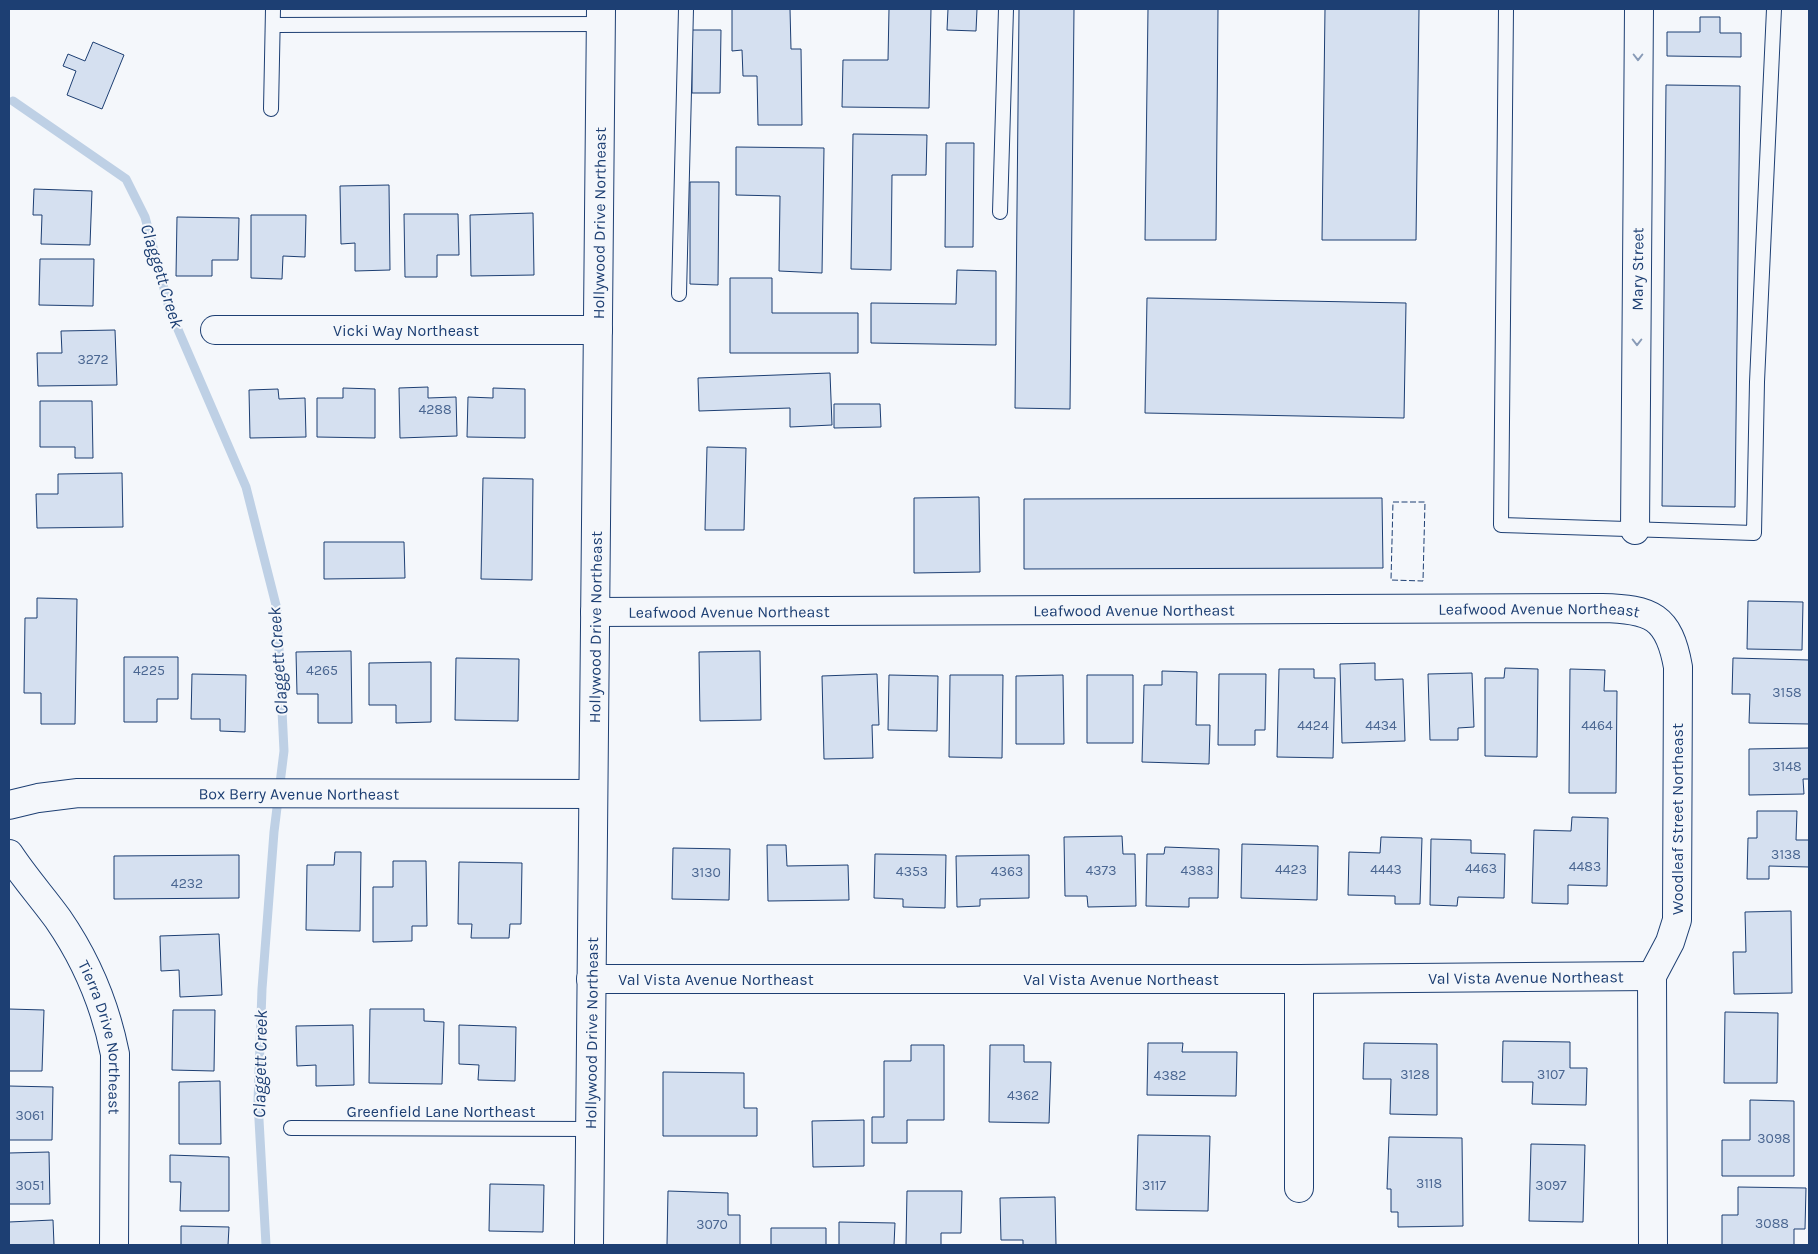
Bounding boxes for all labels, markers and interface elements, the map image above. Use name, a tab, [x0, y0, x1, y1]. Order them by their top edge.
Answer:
one-way arrow	[1633, 54, 1643, 62]
street label: Hollywood Drive Northeast	[588, 127, 609, 319]
water label: Claggett Creek	[136, 221, 189, 332]
street label: Mary Street	[1627, 227, 1647, 311]
street label: Vicki Way Northeast	[333, 321, 479, 340]
one-way arrow	[1632, 339, 1642, 347]
house number: 3272	[77, 351, 109, 368]
house number: 4288	[418, 401, 452, 418]
street label: Hollywood Drive Northeast	[585, 531, 605, 723]
street label: Leafwood Avenue Northeast	[1438, 598, 1642, 621]
street label: Leafwood Avenue Northeast	[1033, 600, 1235, 620]
street label: Leafwood Avenue Northeast	[628, 602, 830, 621]
water label: Claggett Creek	[263, 605, 293, 716]
house number: 4225	[133, 662, 165, 679]
house number: 4265	[306, 662, 338, 679]
house number: 3158	[1772, 684, 1802, 701]
house number: 4424	[1297, 717, 1329, 734]
house number: 4434	[1365, 717, 1397, 734]
house number: 4464	[1581, 717, 1613, 734]
street label: Woodleaf Street Northeast	[1668, 723, 1687, 915]
house number: 3148	[1772, 758, 1802, 775]
street label: Box Berry Avenue Northeast	[198, 784, 399, 803]
house number: 3138	[1771, 846, 1801, 863]
house number: 4483	[1569, 858, 1601, 875]
house number: 4463	[1465, 860, 1497, 877]
house number: 4423	[1275, 861, 1307, 878]
house number: 4443	[1370, 861, 1402, 878]
house number: 4373	[1086, 862, 1116, 879]
house number: 4383	[1181, 862, 1213, 879]
house number: 4353	[896, 863, 928, 880]
house number: 4363	[991, 863, 1023, 880]
house number: 3130	[691, 864, 721, 881]
house number: 4232	[171, 875, 203, 892]
street label: Hollywood Drive Northeast	[581, 937, 601, 1129]
street label: Tierra Drive Northeast	[75, 957, 125, 1115]
street label: Val Vista Avenue Northeast	[1428, 967, 1624, 987]
street label: Val Vista Avenue Northeast	[618, 970, 814, 989]
street label: Val Vista Avenue Northeast	[1023, 970, 1219, 989]
water label: Claggett Creek	[248, 1009, 272, 1118]
house number: 3128	[1400, 1066, 1430, 1083]
house number: 3107	[1537, 1066, 1565, 1083]
house number: 4382	[1154, 1067, 1186, 1084]
house number: 4362	[1007, 1087, 1039, 1104]
street label: Greenfield Lane Northeast	[347, 1102, 535, 1121]
house number: 3061	[15, 1107, 45, 1124]
house number: 3098	[1757, 1130, 1791, 1147]
house number: 3118	[1416, 1175, 1442, 1192]
house number: 3051	[15, 1177, 45, 1194]
house number: 3117	[1142, 1177, 1166, 1194]
house number: 3097	[1535, 1177, 1567, 1194]
house number: 3088	[1755, 1215, 1789, 1232]
house number: 3070	[696, 1216, 728, 1233]

